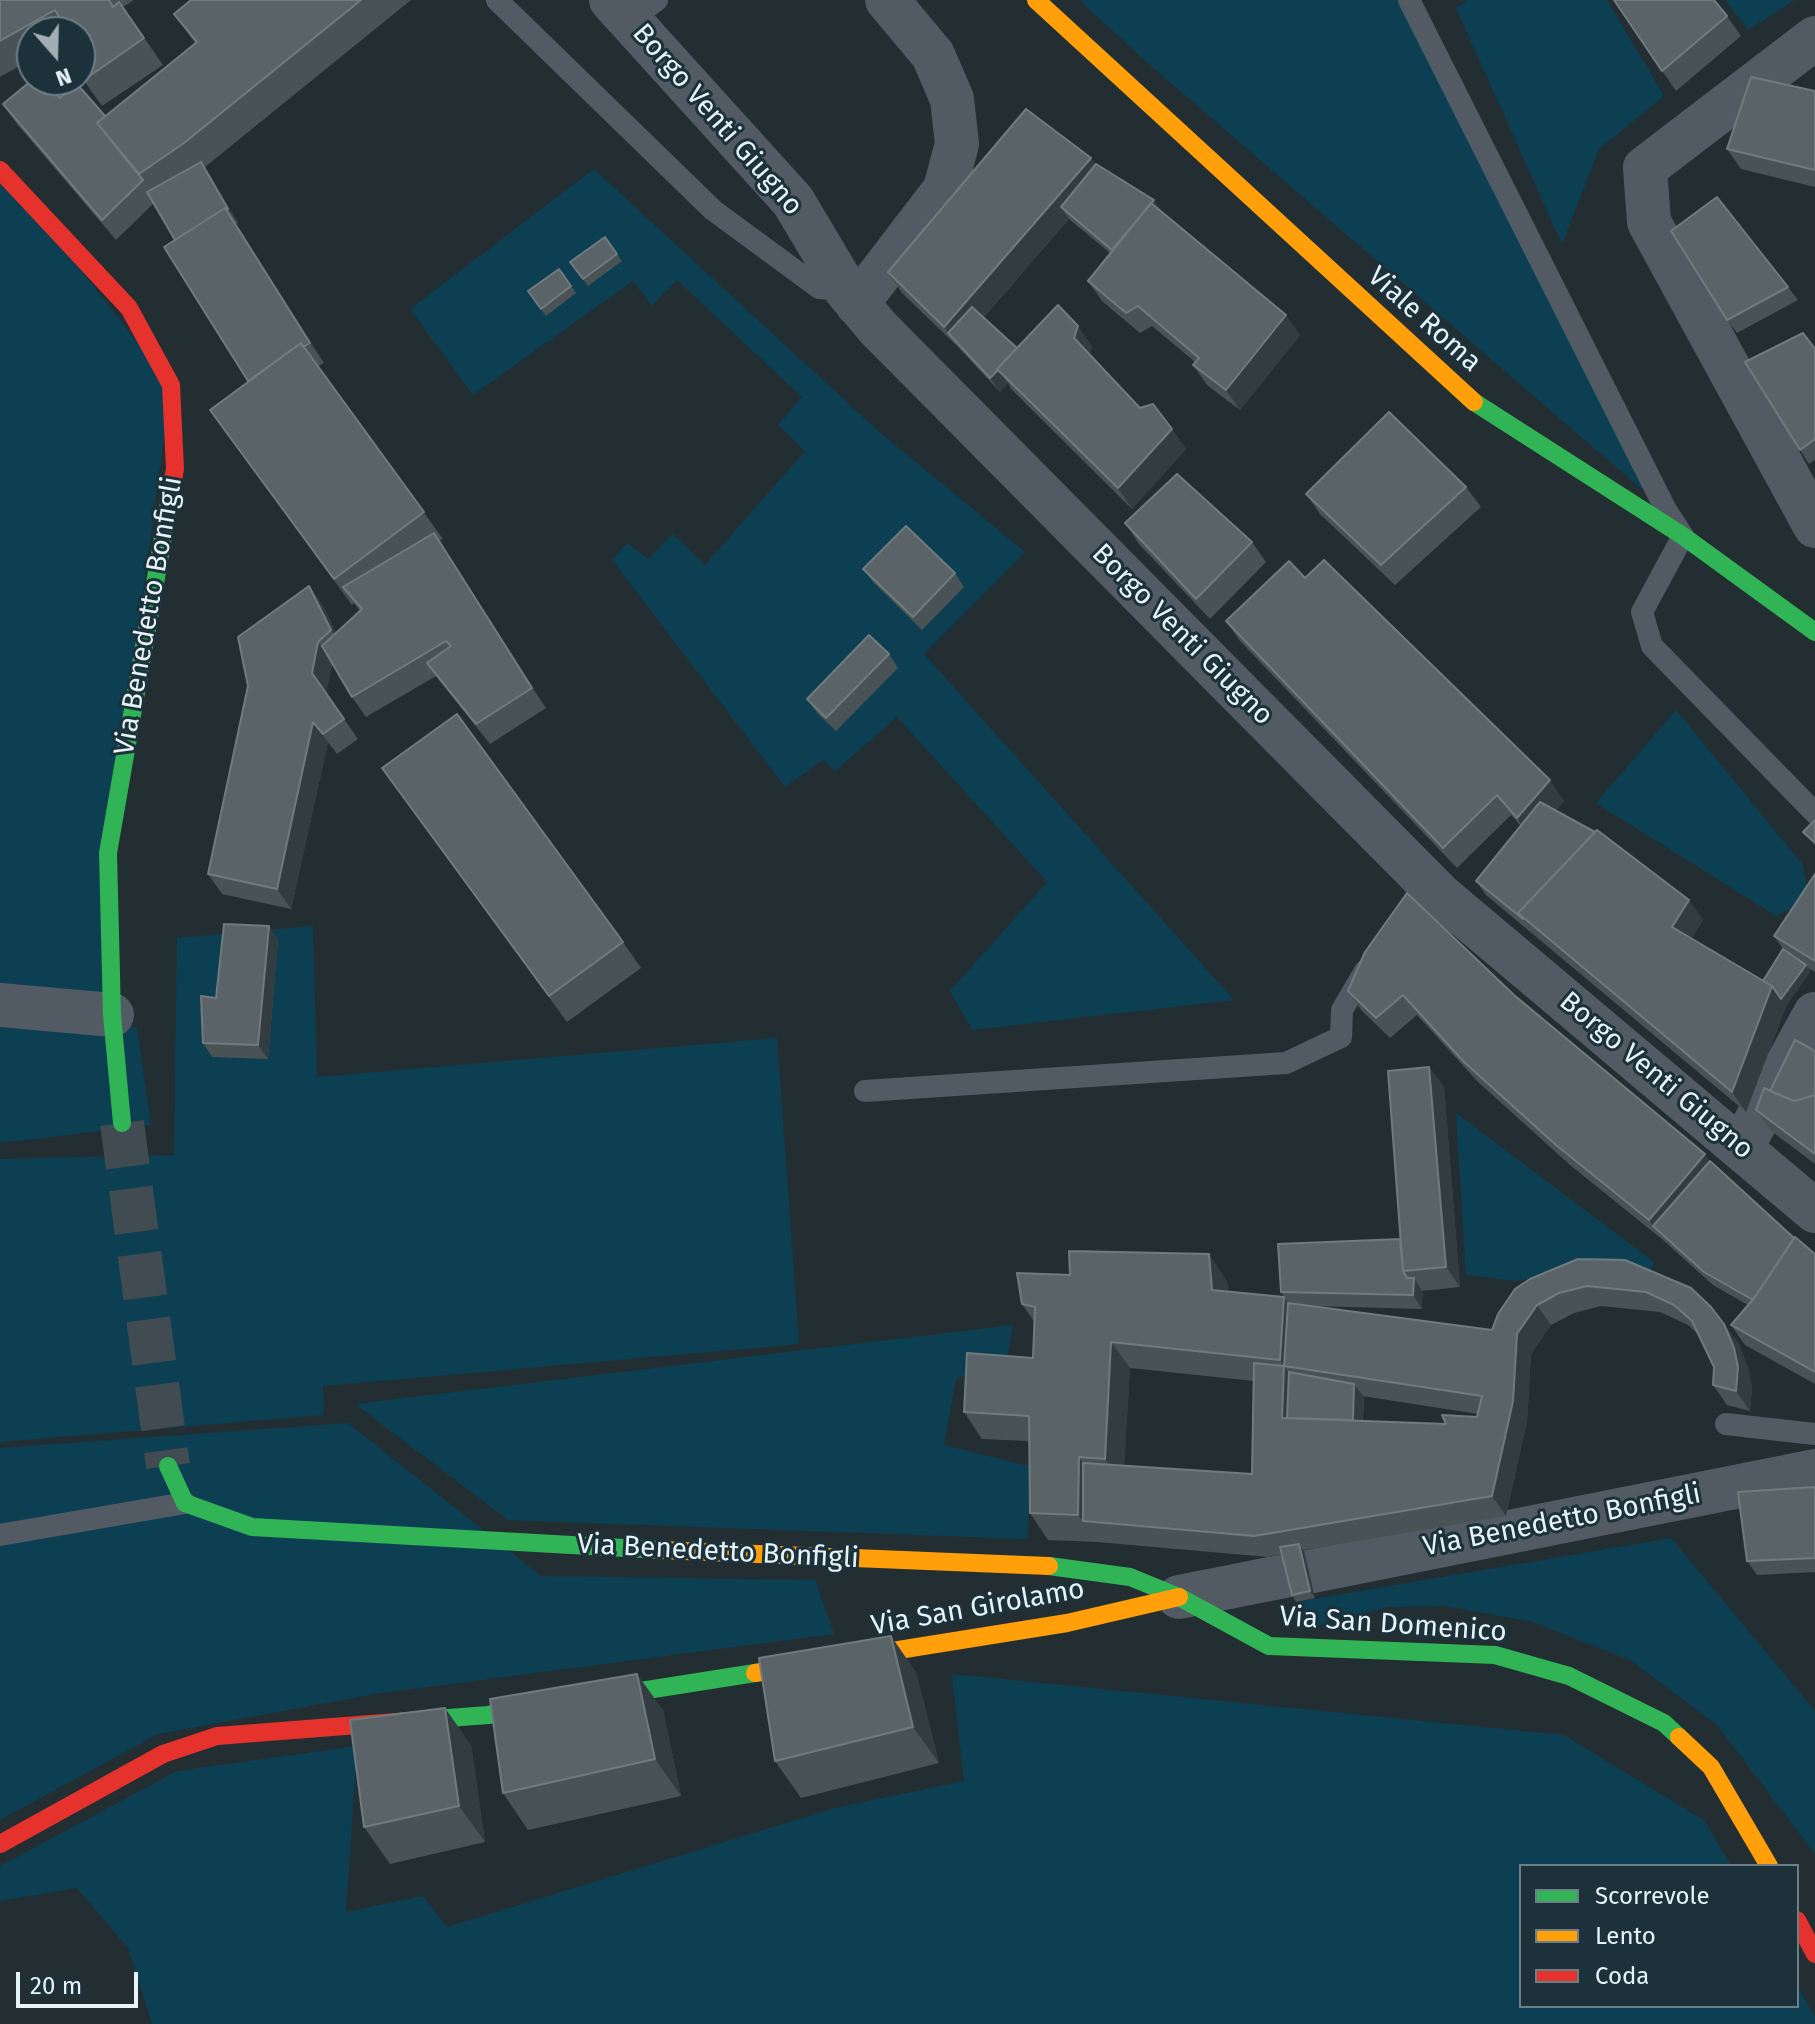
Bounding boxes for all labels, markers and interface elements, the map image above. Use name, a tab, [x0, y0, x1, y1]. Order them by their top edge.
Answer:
north arrow	[16, 16, 96, 96]
street label: Borgo Venti Giugno	[625, 17, 809, 223]
text: N	[52, 62, 75, 92]
street label: Viale Roma	[1360, 260, 1488, 380]
street label: Via Benedetto Bonfigli	[108, 474, 190, 758]
street label: Borgo Venti Giugno	[1084, 537, 1280, 733]
street label: Borgo Venti Giugno	[1552, 985, 1760, 1167]
street label: Via Benedetto Bonfigli	[1420, 1478, 1704, 1564]
street label: Via Benedetto Bonfigli	[576, 1528, 860, 1576]
street label: Via San Girolamo	[869, 1573, 1087, 1643]
street label: Via San Domenico	[1278, 1600, 1508, 1650]
legend	[1519, 1864, 1799, 2008]
text: Scorrevole	[1595, 1882, 1710, 1910]
text: Lento	[1595, 1922, 1656, 1950]
scale bar	[20, 1956, 142, 2006]
text: Coda	[1595, 1962, 1649, 1990]
text: 20 m	[30, 1972, 82, 2000]

